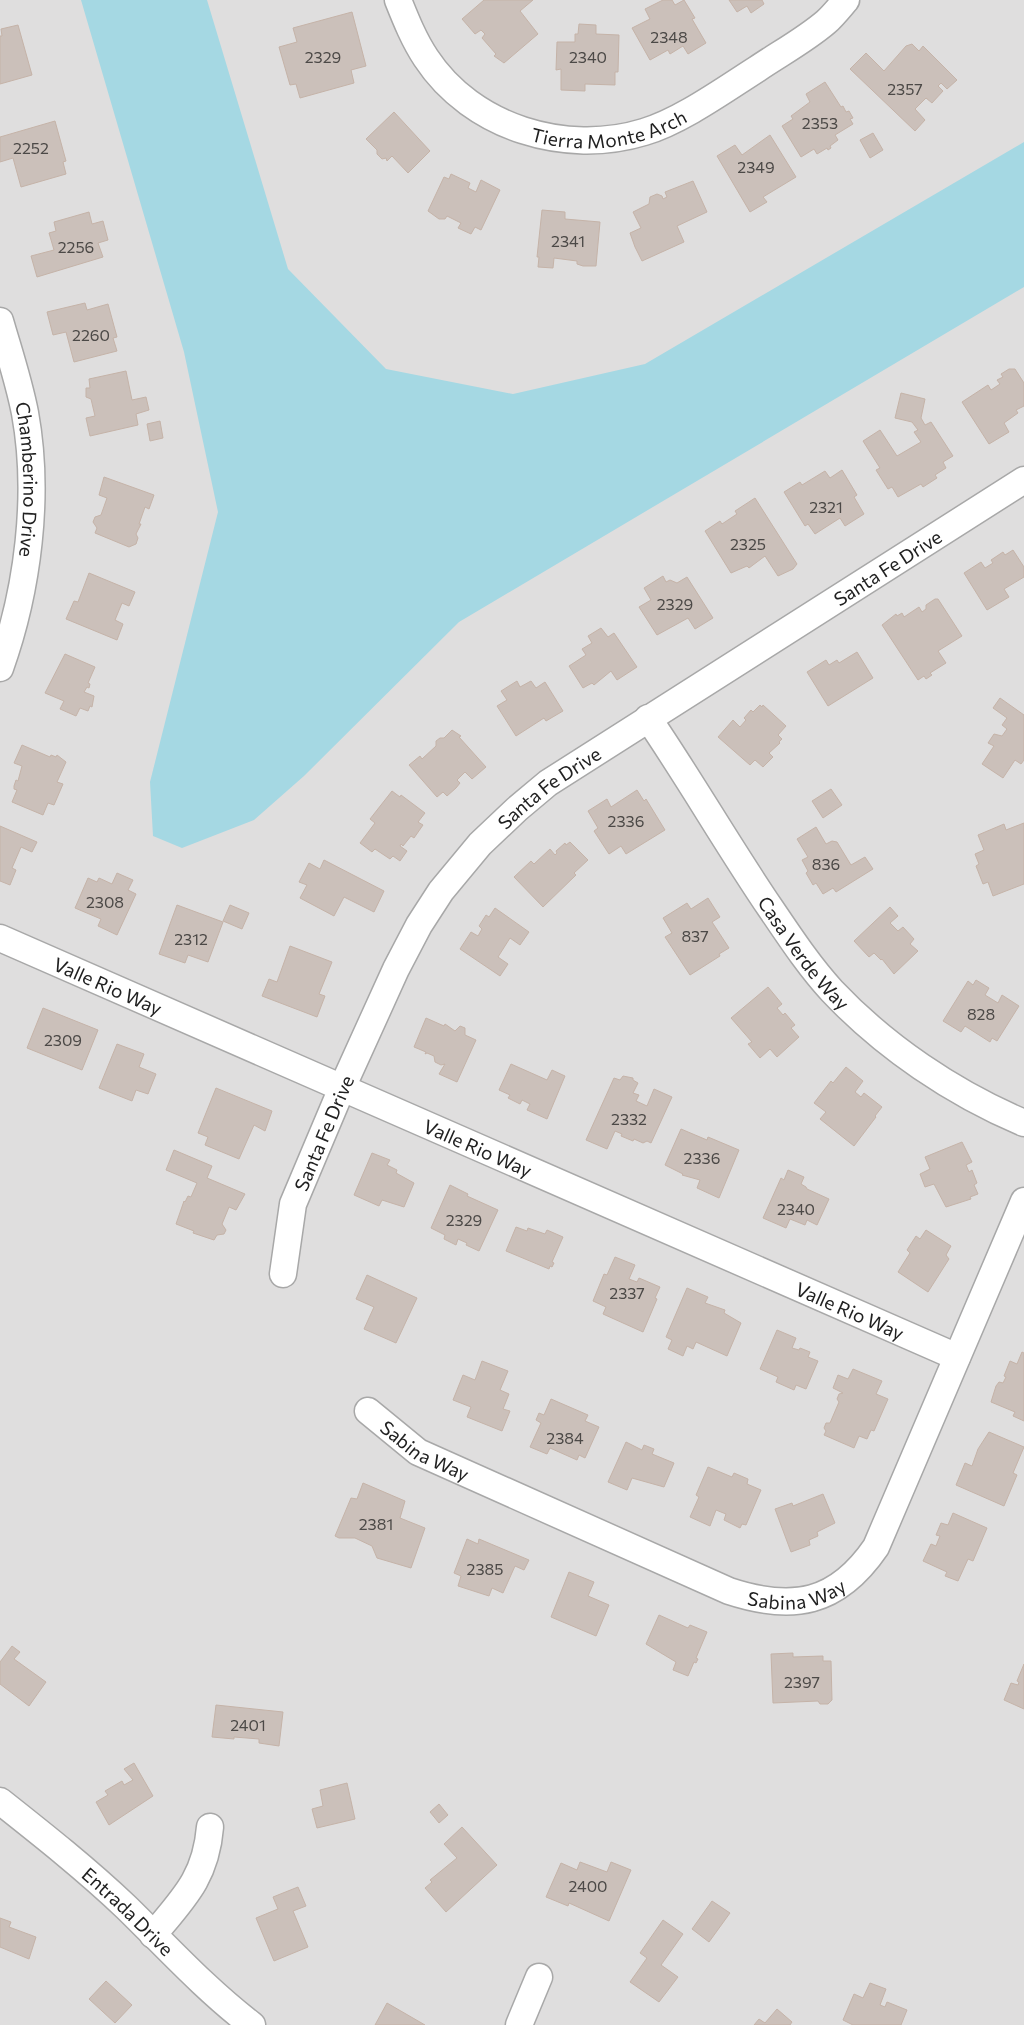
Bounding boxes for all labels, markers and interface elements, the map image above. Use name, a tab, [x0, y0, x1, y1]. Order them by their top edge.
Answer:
house number: 2348	[650, 27, 688, 46]
house number: 2329	[305, 47, 341, 66]
house number: 2340	[569, 47, 607, 66]
house number: 2357	[887, 79, 923, 98]
street label: Tierra Monte Arch	[529, 104, 690, 152]
house number: 2353	[802, 113, 838, 132]
house number: 2252	[13, 138, 49, 157]
house number: 2349	[737, 157, 775, 176]
house number: 2341	[551, 231, 585, 250]
house number: 2256	[58, 237, 94, 256]
house number: 2260	[72, 325, 110, 344]
street label: Chamberino Drive	[11, 400, 43, 559]
house number: 2321	[809, 497, 843, 516]
street label: Santa Fe Drive	[829, 524, 945, 610]
house number: 2325	[730, 534, 766, 553]
house number: 2329	[657, 594, 693, 613]
street label: Santa Fe Drive	[492, 741, 605, 833]
house number: 2336	[608, 811, 644, 830]
house number: 836	[812, 854, 840, 873]
street label: Casa Verde Way	[754, 891, 855, 1014]
house number: 2308	[86, 892, 124, 911]
house number: 837	[681, 926, 709, 945]
house number: 2312	[174, 929, 208, 948]
street label: Valle Rio Way	[50, 952, 166, 1019]
house number: 828	[967, 1004, 995, 1023]
house number: 2309	[44, 1030, 82, 1049]
street label: Santa Fe Drive	[288, 1071, 358, 1194]
house number: 2332	[611, 1109, 647, 1128]
street label: Valle Rio Way	[420, 1114, 536, 1181]
house number: 2336	[684, 1148, 720, 1167]
house number: 2340	[777, 1199, 815, 1218]
house number: 2329	[446, 1210, 482, 1229]
street label: Valle Rio Way	[792, 1276, 908, 1344]
house number: 2337	[609, 1283, 645, 1302]
street label: Sabina Way	[376, 1415, 473, 1485]
house number: 2384	[546, 1428, 584, 1447]
house number: 2381	[359, 1514, 393, 1533]
house number: 2385	[467, 1559, 503, 1578]
street label: Sabina Way	[746, 1573, 850, 1613]
house number: 2397	[784, 1672, 820, 1691]
house number: 2401	[230, 1715, 266, 1734]
street label: Entrada Drive	[78, 1862, 179, 1960]
house number: 2400	[568, 1876, 608, 1895]

